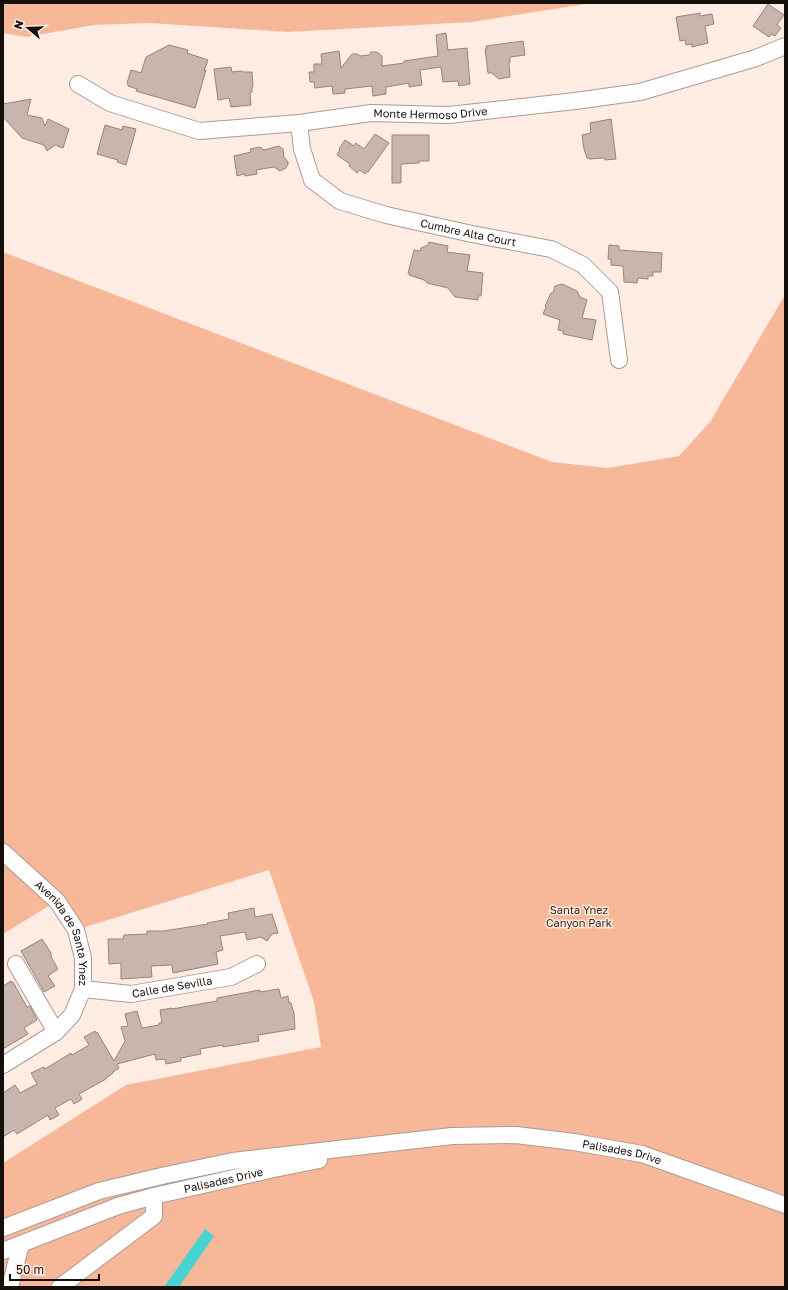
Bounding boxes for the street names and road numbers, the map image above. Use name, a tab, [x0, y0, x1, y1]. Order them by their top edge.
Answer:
street label: Monte Hermoso Drive	[373, 104, 488, 121]
street label: Cumbre Alta Court	[419, 216, 517, 248]
street label: Avenida de Santa Ynez	[33, 877, 90, 986]
street label: Calle de Sevilla	[131, 973, 213, 1000]
street label: Palisades Drive	[581, 1137, 664, 1166]
street label: Palisades Drive	[182, 1165, 264, 1195]

